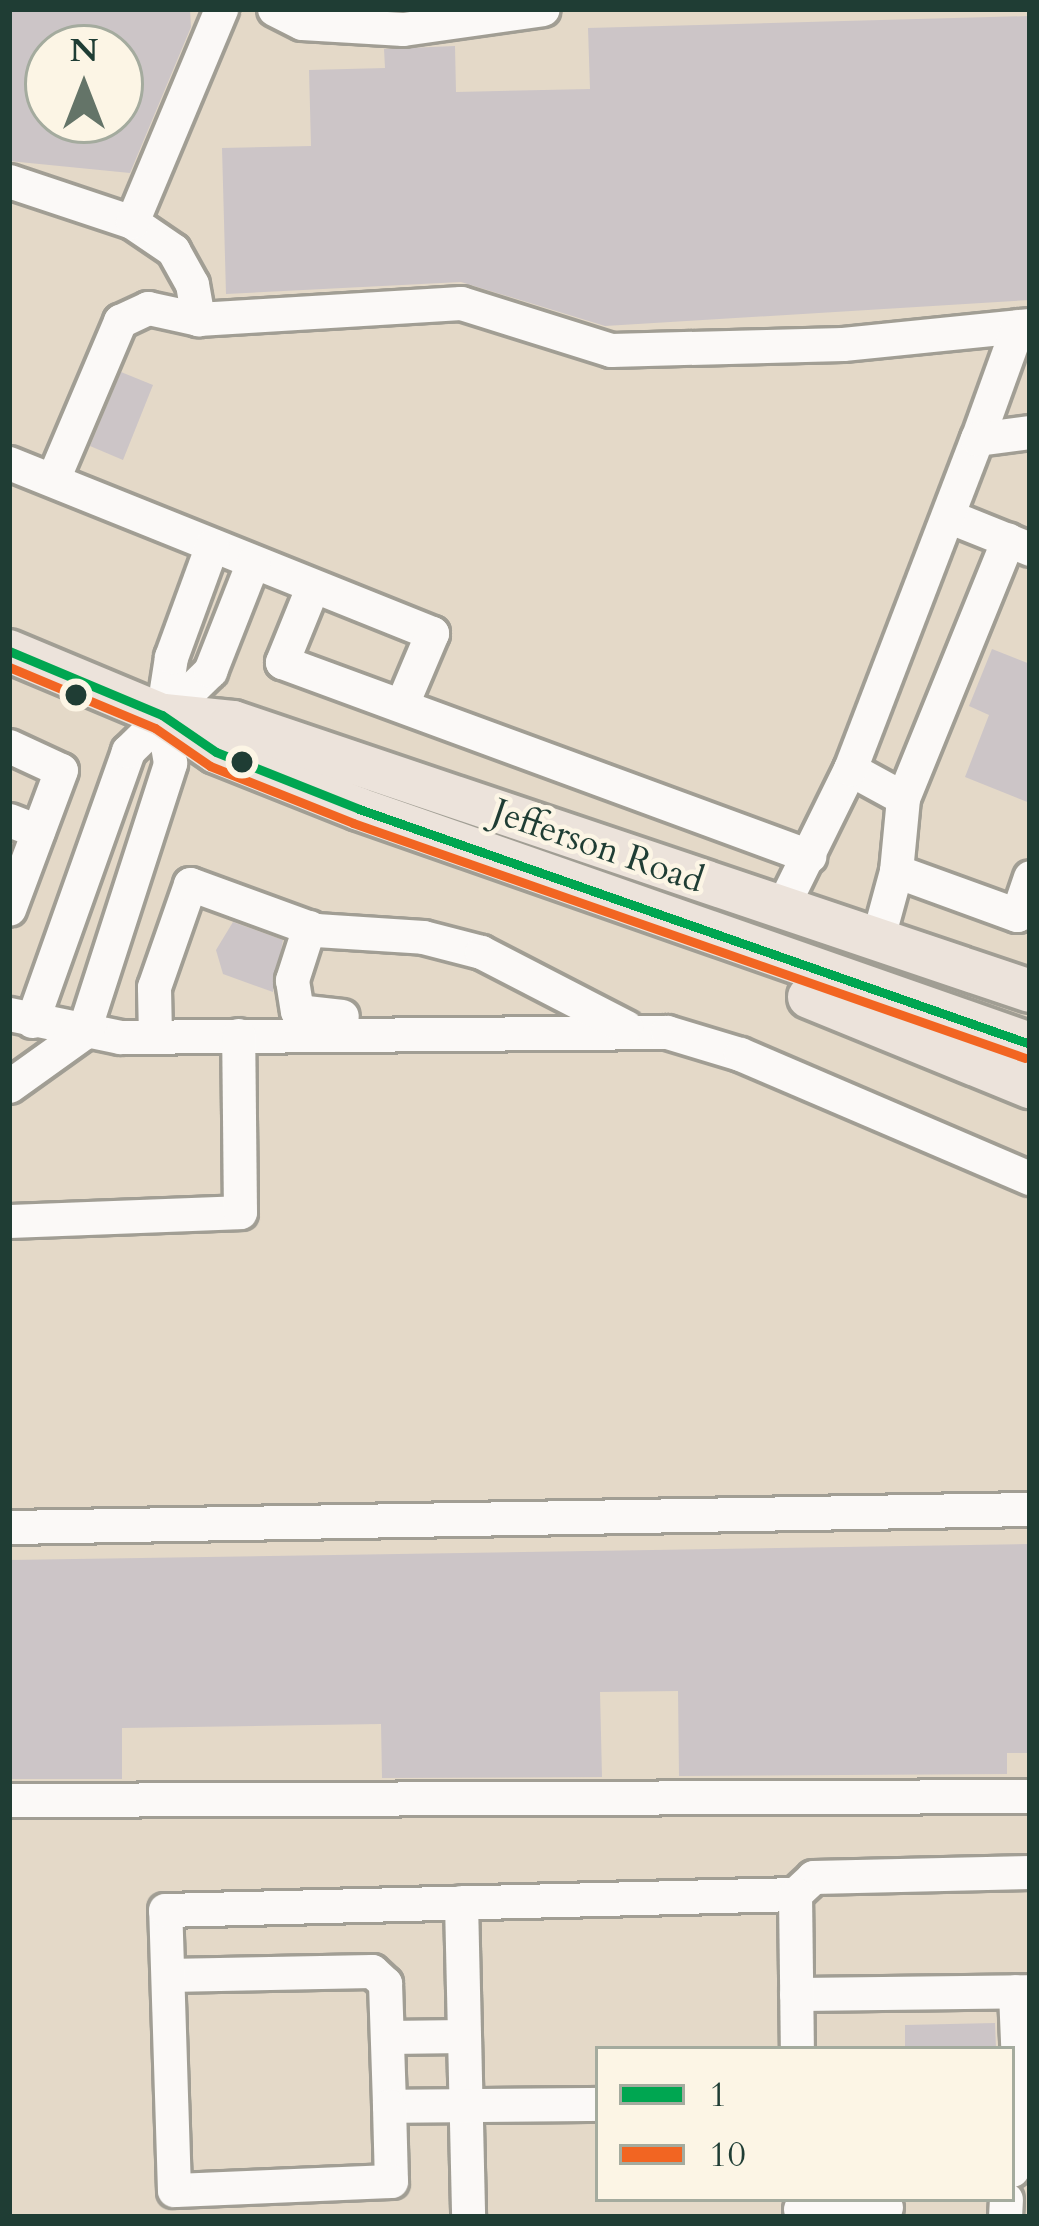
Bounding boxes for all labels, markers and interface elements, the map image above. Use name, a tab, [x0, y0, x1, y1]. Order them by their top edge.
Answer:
north arrow	[24, 24, 144, 144]
text: N	[70, 28, 98, 73]
unlabelled marker	[65, 684, 87, 706]
unlabelled marker	[231, 751, 253, 773]
street label: Jefferson Road	[487, 790, 709, 902]
legend	[595, 2046, 1015, 2202]
text: 1	[709, 2070, 727, 2119]
text: 10	[709, 2130, 746, 2179]

